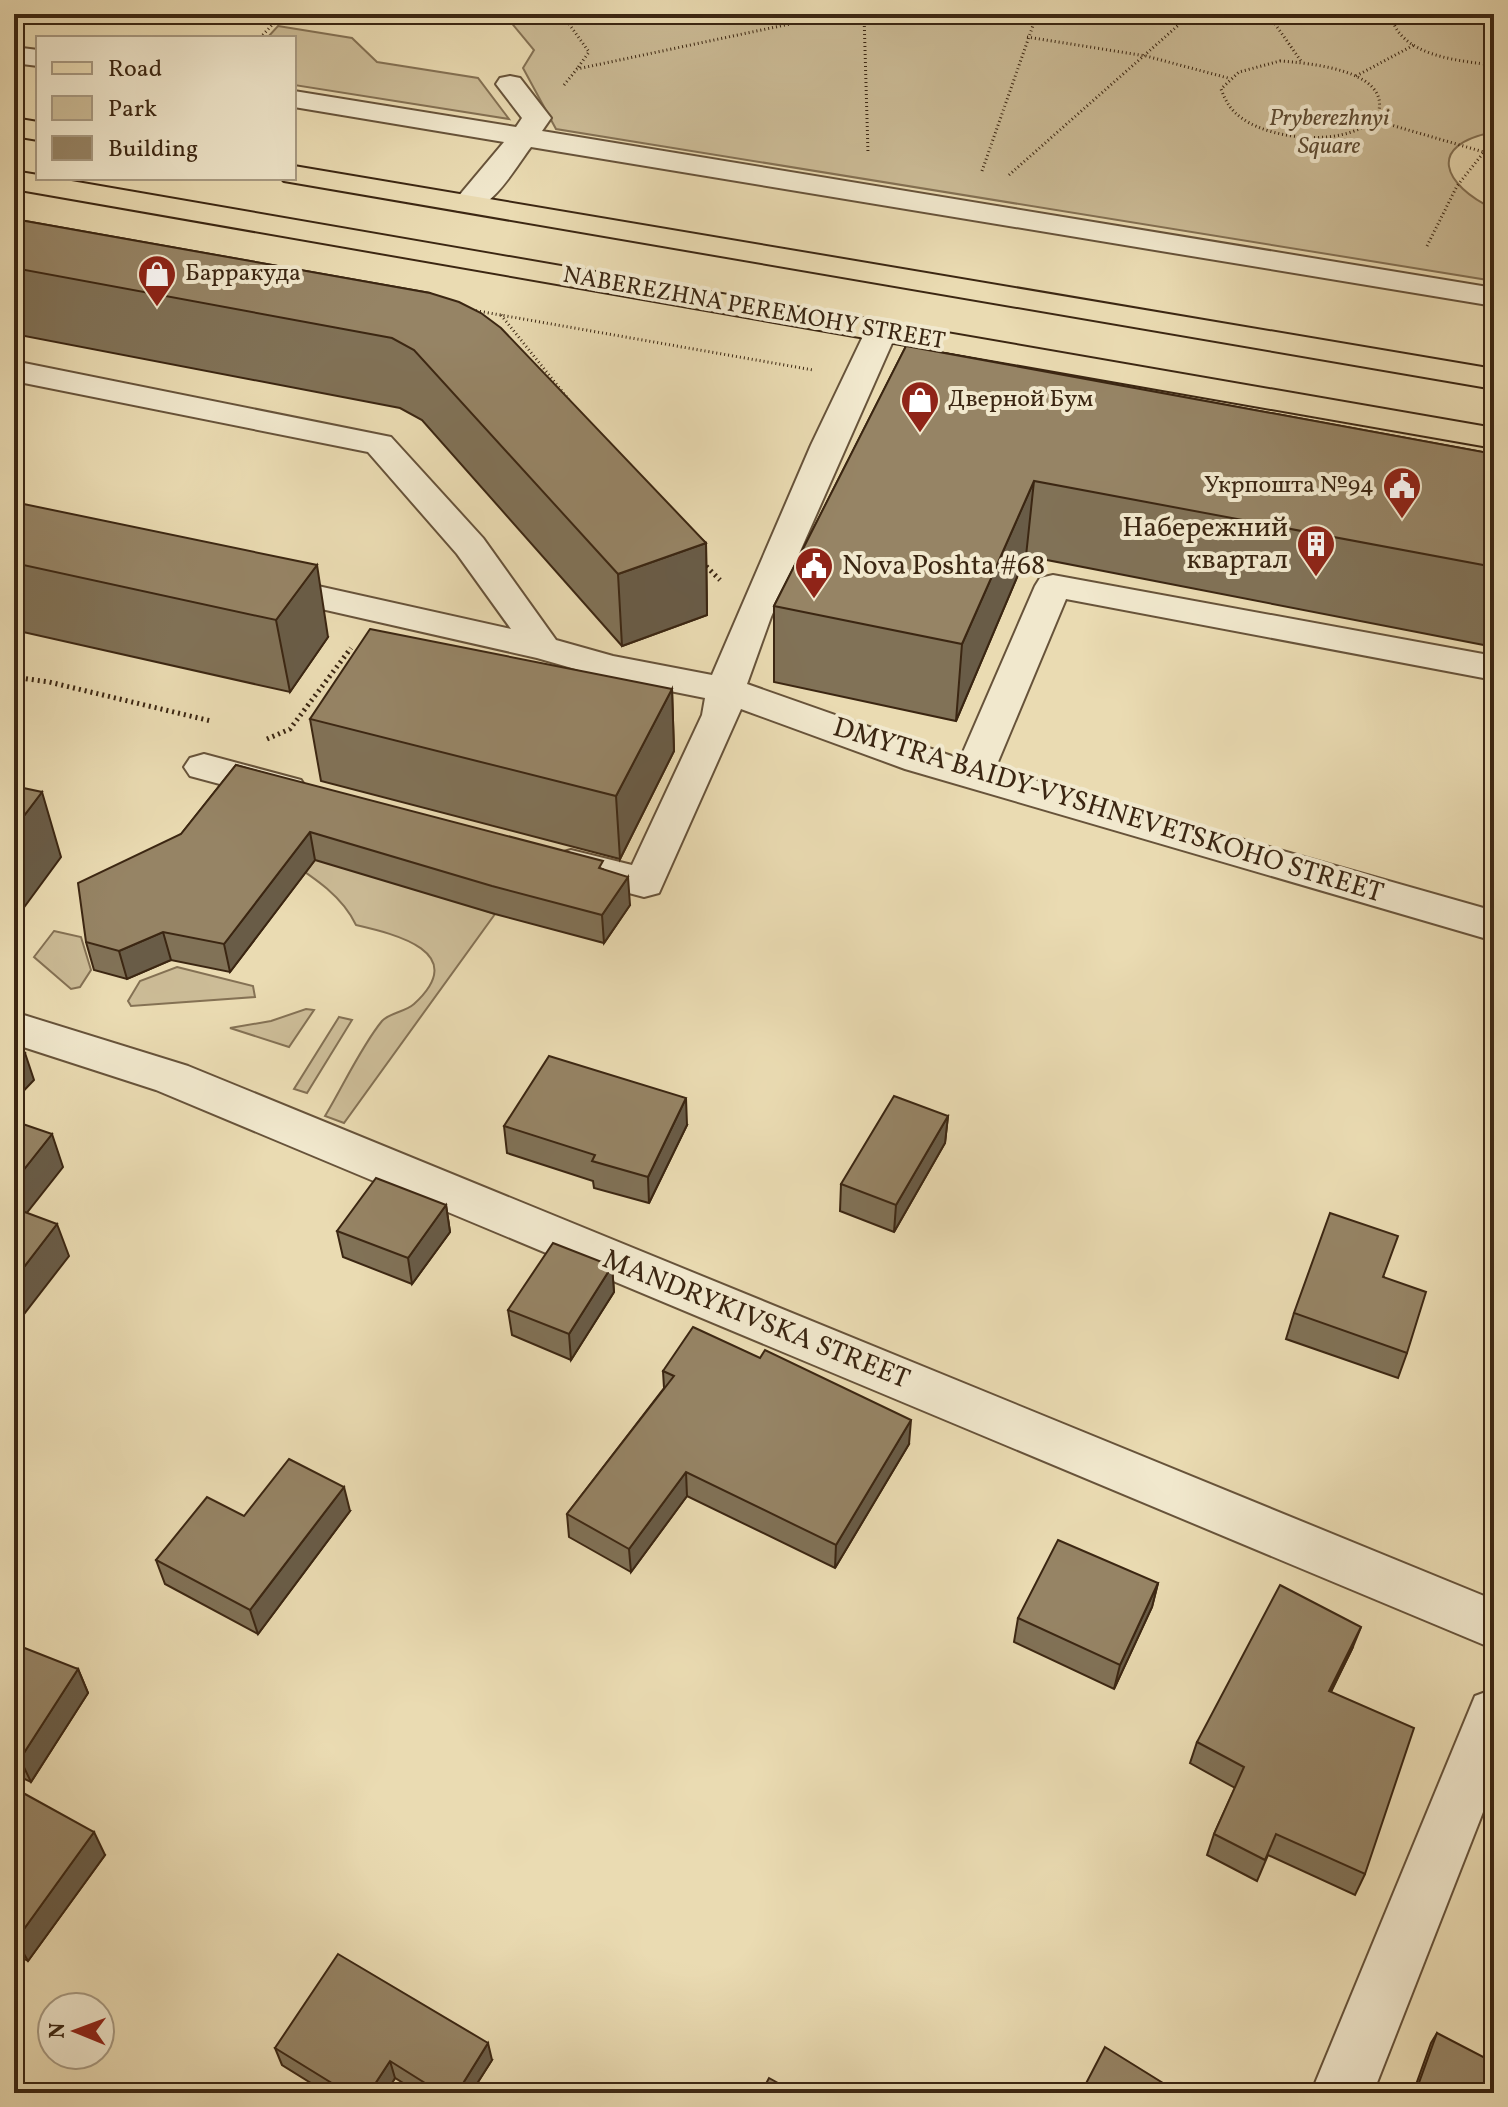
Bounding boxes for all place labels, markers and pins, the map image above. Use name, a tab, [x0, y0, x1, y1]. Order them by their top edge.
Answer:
shop icon: Барракуда	[136, 253, 178, 308]
place label: Барракуда	[185, 257, 301, 291]
shop icon: Дверной Бум	[899, 379, 941, 434]
place label: Дверной Бум	[948, 383, 1093, 417]
public building icon: Укрпошта №94	[1381, 465, 1423, 520]
place label: Укрпошта №94	[1204, 469, 1374, 503]
place label: Набережний квартал	[1122, 509, 1288, 580]
building icon: Набережний квартал	[1295, 523, 1337, 578]
public building icon: Nova Poshta #68	[793, 545, 835, 600]
place label: Nova Poshta #68	[842, 547, 1045, 586]

